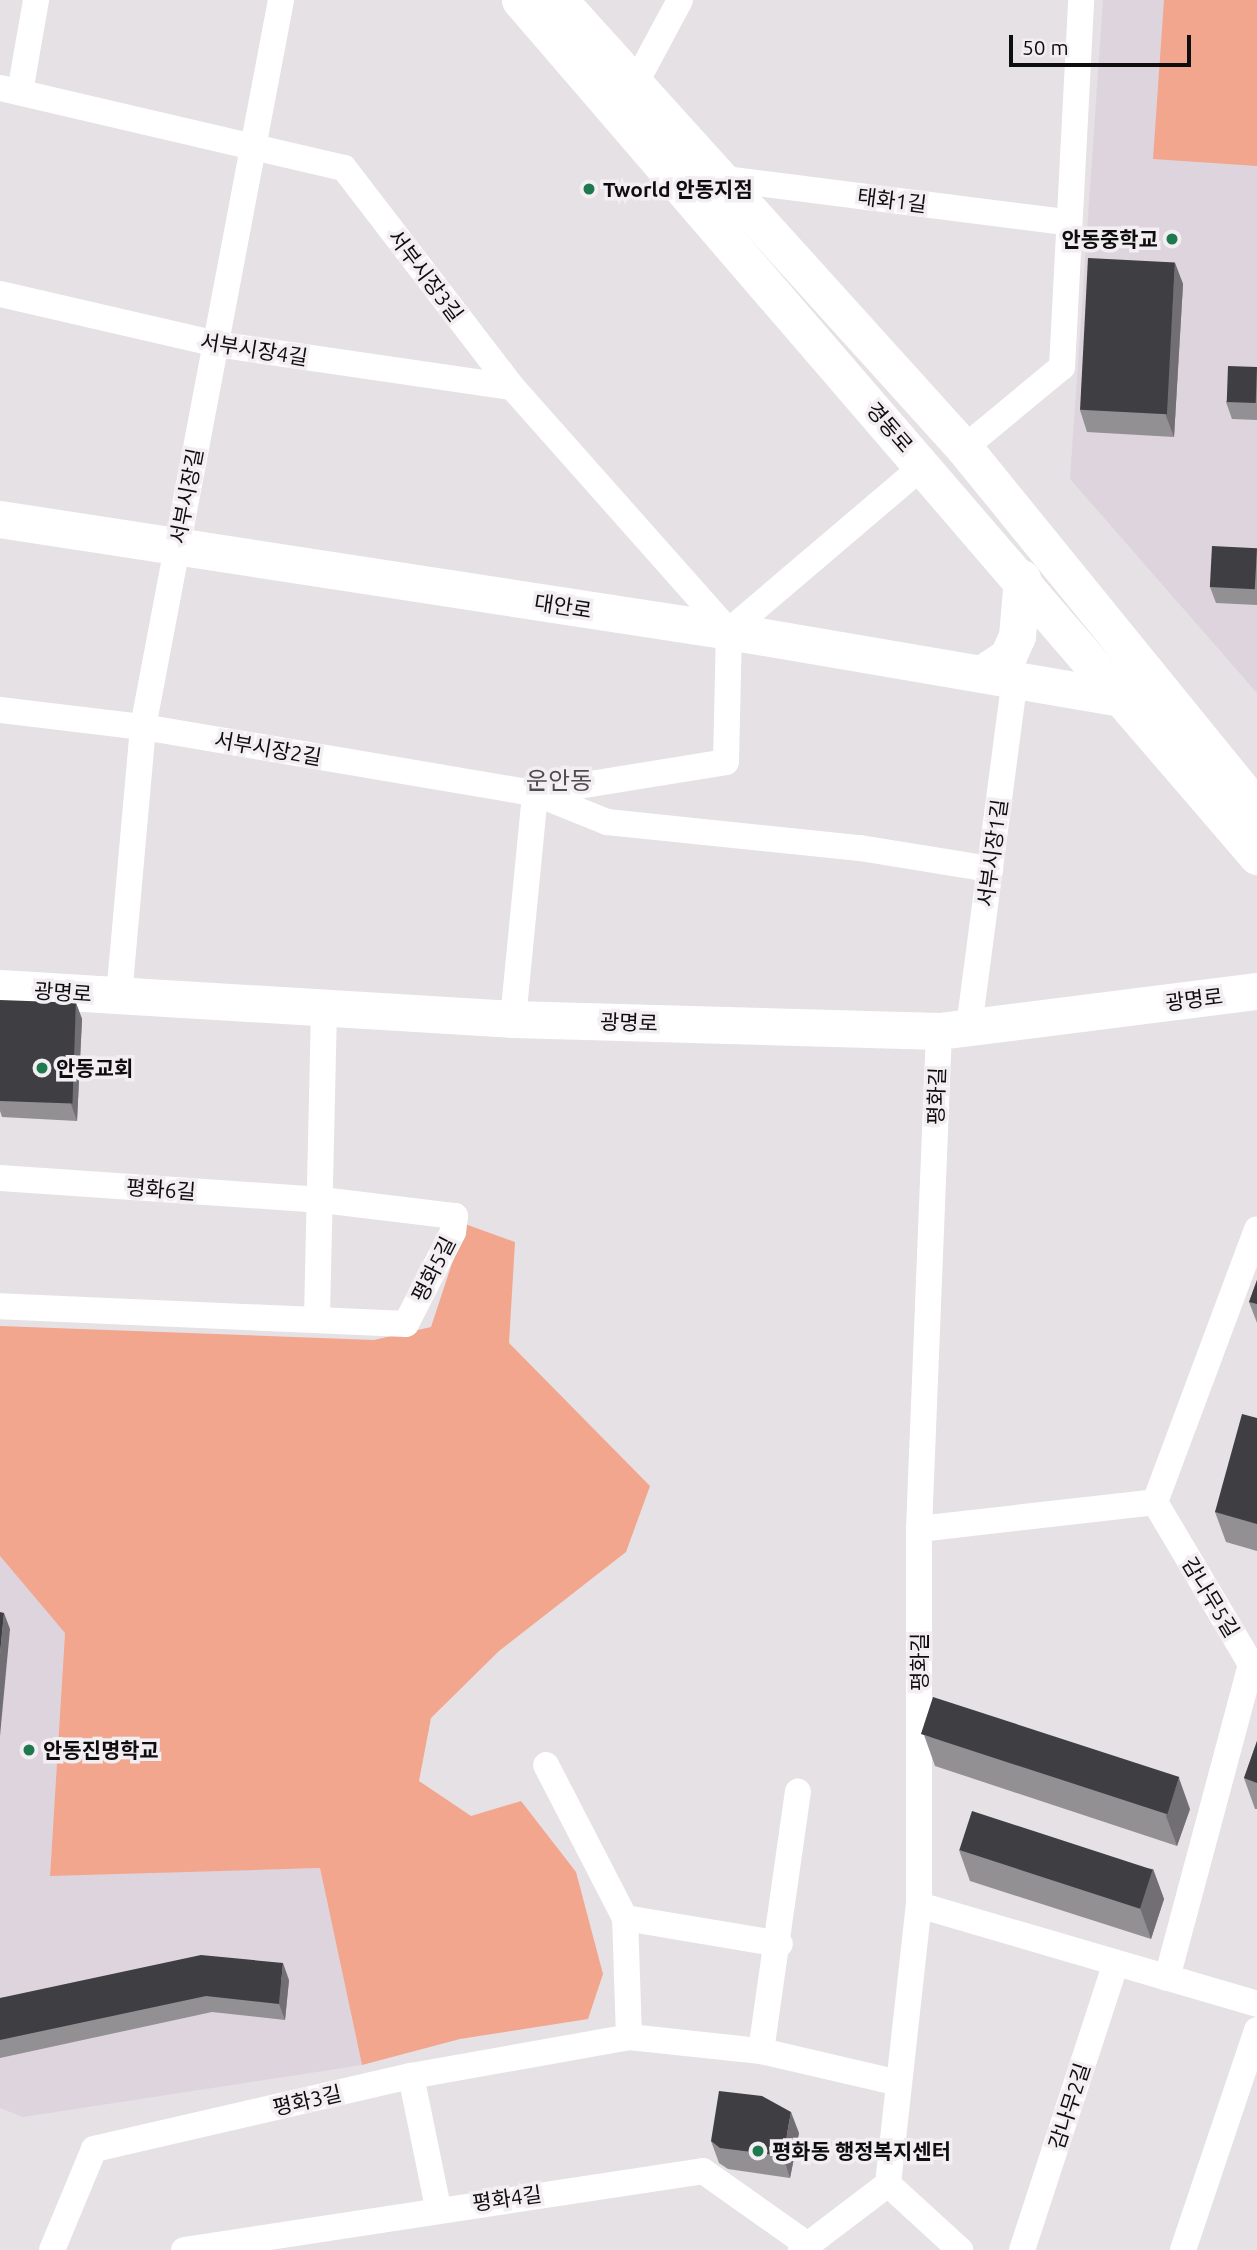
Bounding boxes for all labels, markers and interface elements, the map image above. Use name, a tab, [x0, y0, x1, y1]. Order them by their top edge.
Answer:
scale bar	[1012, 21, 1194, 65]
text: 50 m	[1022, 35, 1069, 59]
place label: Tworld 안동지점	[603, 176, 753, 202]
marker: Tworld 안동지점	[581, 181, 597, 197]
street label: 태화1길	[856, 183, 928, 217]
street label: 서부시장3길	[383, 224, 469, 326]
place label: 안동중학교	[1061, 226, 1158, 252]
marker: 안동중학교	[1164, 231, 1180, 247]
street label: 서부시장4길	[198, 328, 310, 370]
street label: 경동로	[861, 397, 919, 457]
street label: 서부시장길	[164, 446, 208, 546]
street label: 대안로	[532, 589, 594, 623]
street label: 서부시장2길	[212, 726, 324, 770]
district label: 운안동	[526, 767, 592, 795]
street label: 서부시장1길	[972, 798, 1012, 908]
street label: 광명로	[33, 977, 93, 1007]
street label: 광명로	[1164, 983, 1224, 1015]
street label: 광명로	[600, 1008, 658, 1036]
place label: 안동교회	[56, 1055, 133, 1081]
marker: 안동교회	[34, 1060, 50, 1076]
street label: 평화길	[922, 1067, 950, 1125]
street label: 평화6길	[125, 1174, 197, 1204]
street label: 평화5길	[406, 1232, 460, 1306]
street label: 감나무5길	[1177, 1552, 1245, 1642]
street label: 평화길	[906, 1633, 932, 1691]
place label: 안동진명학교	[43, 1737, 159, 1763]
marker: 안동진명학교	[21, 1742, 37, 1758]
street label: 감나무2길	[1043, 2060, 1095, 2152]
street label: 평화3길	[270, 2080, 344, 2120]
place label: 평화동 행정복지센터	[772, 2138, 951, 2164]
marker: 평화동 행정복지센터	[750, 2143, 766, 2159]
street label: 평화4길	[471, 2181, 543, 2215]

